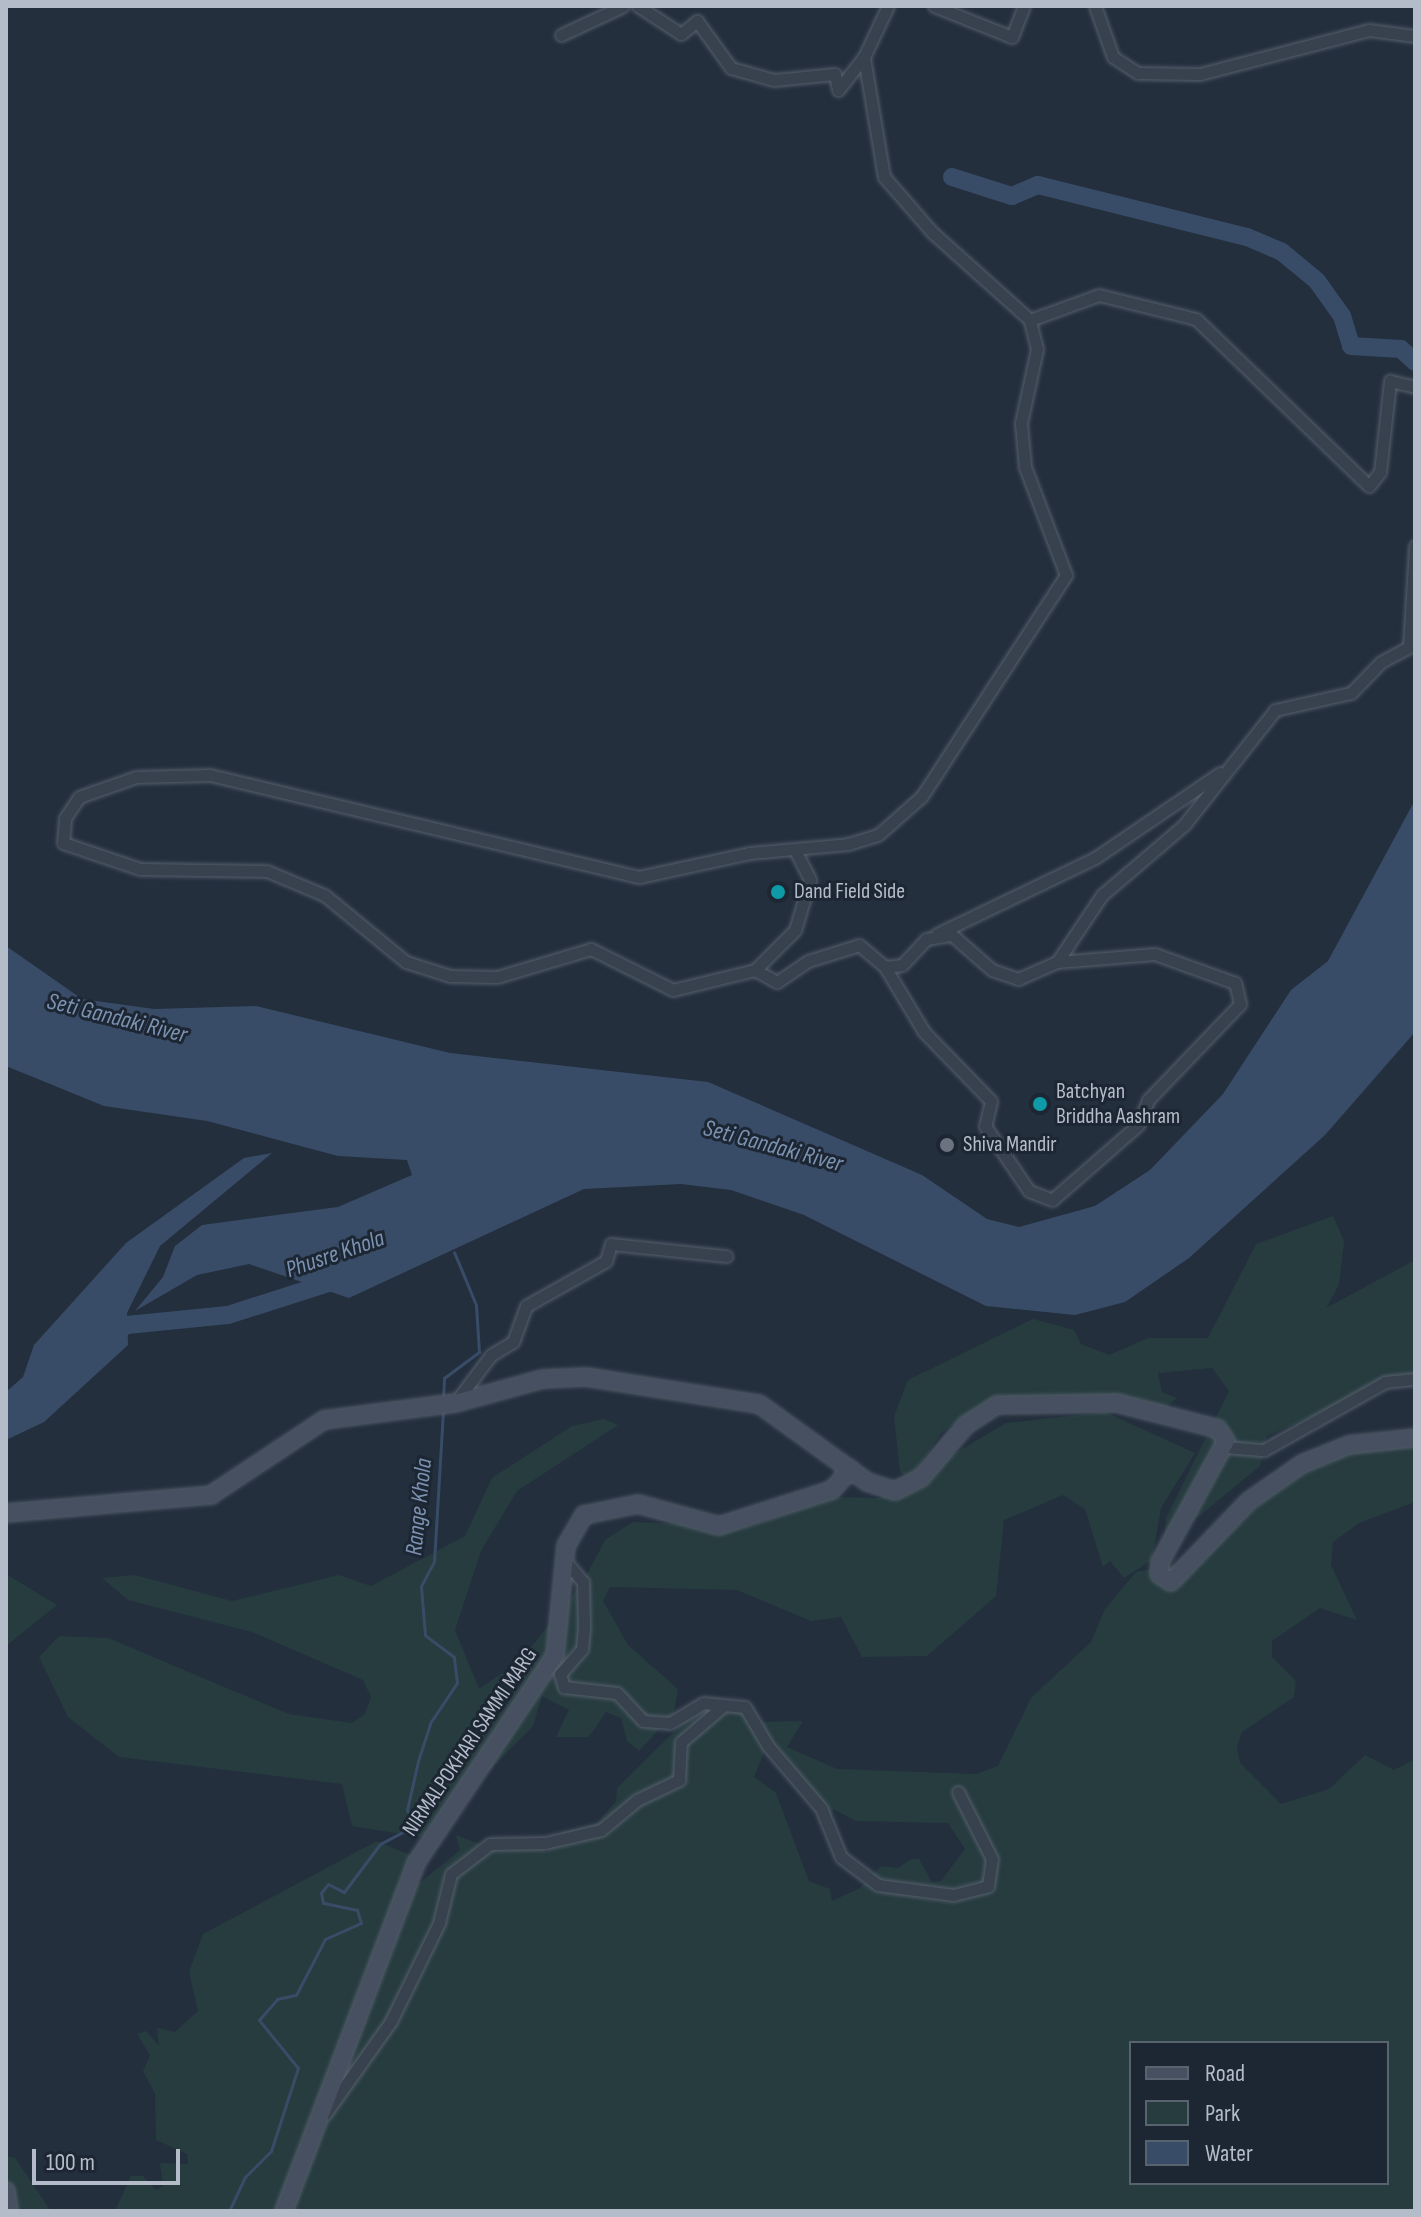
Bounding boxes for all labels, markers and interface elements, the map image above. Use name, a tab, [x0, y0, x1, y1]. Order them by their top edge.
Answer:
place label: Dand Field Side	[794, 879, 905, 905]
marker: Dand Field Side	[769, 883, 787, 901]
water label: Seti Gandaki River	[44, 987, 190, 1049]
place label: Batchyan Briddha Aashram	[1056, 1078, 1180, 1130]
marker: Batchyan Briddha Aashram	[1031, 1095, 1049, 1113]
water label: Seti Gandaki River	[700, 1114, 846, 1178]
place label: Shiva Mandir	[963, 1132, 1057, 1158]
marker: Shiva Mandir	[938, 1136, 956, 1154]
water label: Phusre Khola	[282, 1224, 388, 1284]
water label: Range Khola	[400, 1457, 438, 1557]
street label: NIRMALPOKHARI SAMMI MARG	[397, 1643, 543, 1841]
legend	[1129, 2041, 1389, 2185]
text: Road	[1205, 2059, 1245, 2088]
text: Park	[1205, 2099, 1240, 2128]
scale bar	[36, 2133, 184, 2183]
text: Water	[1205, 2139, 1253, 2168]
text: 100 m	[46, 2148, 95, 2177]

